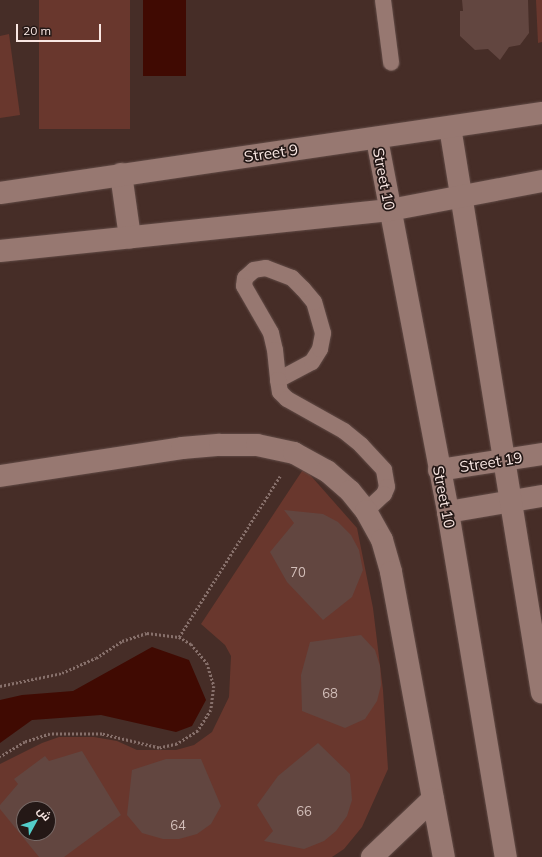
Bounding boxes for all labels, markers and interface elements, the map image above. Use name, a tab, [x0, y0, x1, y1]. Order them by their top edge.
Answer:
scale bar	[18, 16, 103, 42]
text: 20 m	[23, 23, 51, 38]
street label: Street 9	[243, 140, 299, 166]
street label: Street 10	[369, 146, 399, 212]
street label: Street 19	[458, 448, 524, 476]
street label: Street 10	[429, 464, 459, 530]
house number: 70	[290, 564, 306, 580]
house number: 68	[322, 685, 338, 701]
north arrow	[16, 801, 56, 841]
house number: 66	[296, 803, 312, 819]
text: ش	[35, 804, 54, 824]
house number: 64	[170, 817, 186, 833]

